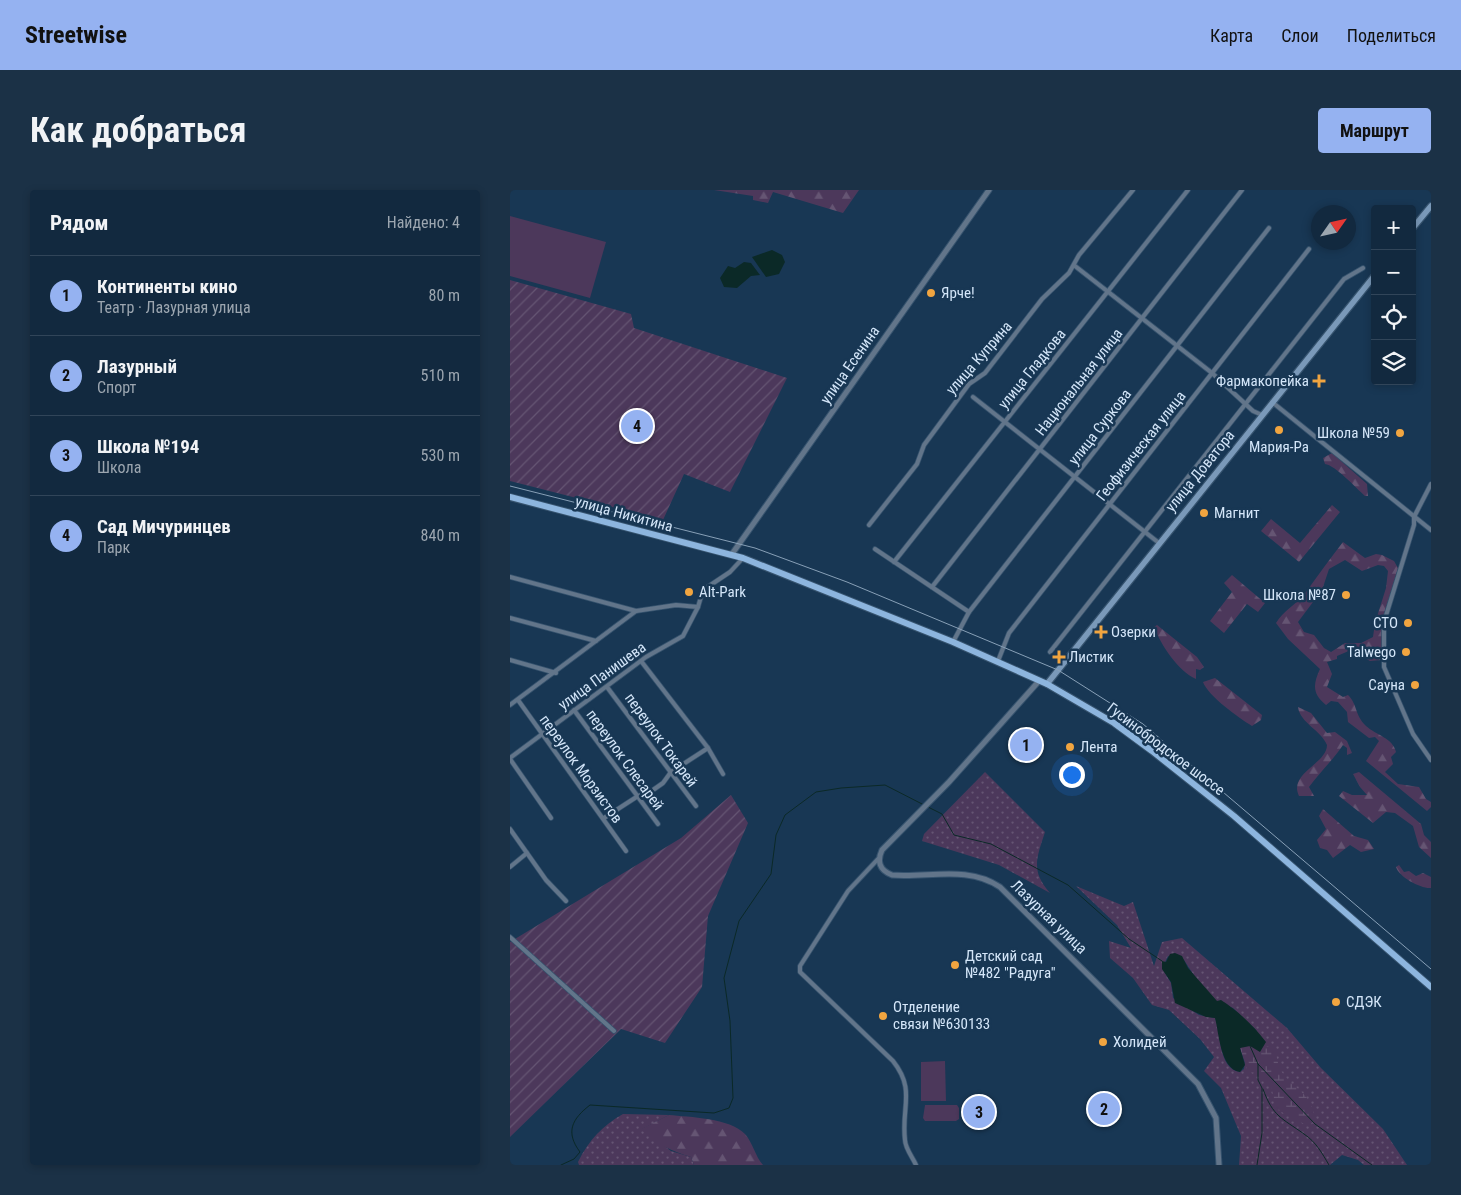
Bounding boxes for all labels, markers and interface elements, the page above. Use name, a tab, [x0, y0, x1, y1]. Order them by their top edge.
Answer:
text: Streetwise	[25, 21, 127, 49]
text: Карта	[1210, 25, 1253, 46]
text: Слои	[1281, 25, 1319, 46]
text: Поделиться	[1347, 25, 1436, 46]
button: Маршрут	[1318, 108, 1431, 153]
text: Как добраться	[30, 110, 246, 151]
north arrow	[1311, 205, 1356, 250]
map controls	[1371, 205, 1416, 385]
button: +	[1371, 205, 1416, 250]
text: Рядом	[50, 211, 109, 235]
text: Найдено: 4	[387, 213, 460, 232]
button: −	[1371, 250, 1416, 295]
text: Континенты кино	[97, 275, 237, 298]
place label: Ярче!	[941, 284, 975, 302]
text: 1	[62, 286, 70, 305]
text: 80 m	[428, 286, 460, 305]
marker: Ярче!	[925, 287, 937, 299]
button: locate	[1371, 295, 1416, 340]
text: Театр · Лазурная улица	[97, 298, 251, 317]
street label: улица Куприна	[942, 318, 1016, 398]
street label: улица Есенина	[816, 323, 884, 407]
street label: улица Гладкова	[994, 325, 1070, 413]
street label: Национальная улица	[1032, 325, 1126, 439]
button: layers	[1371, 340, 1416, 385]
text: Лазурный	[97, 355, 177, 378]
text: 2	[62, 366, 70, 385]
text: 510 m	[421, 366, 460, 385]
place label: Фармакопейка	[1216, 372, 1309, 390]
marker: Фармакопейка	[1313, 375, 1325, 387]
text: Спорт	[97, 378, 136, 397]
street label: улица Суркова	[1065, 386, 1135, 468]
street label: Геофизическая улица	[1093, 387, 1189, 505]
pin: 4	[621, 407, 653, 445]
marker: Мария-Ра	[1273, 424, 1285, 436]
place label: Школа №59	[1317, 424, 1390, 442]
street label: улица Доватора	[1162, 426, 1238, 516]
marker: Школа №59	[1394, 427, 1406, 439]
text: Школа №194	[97, 435, 199, 458]
place label: Мария-Ра	[1249, 438, 1309, 456]
text: 3	[62, 446, 70, 465]
text: 530 m	[421, 446, 460, 465]
text: Школа	[97, 458, 141, 477]
street label: улица Никитина	[573, 492, 675, 536]
place label: Магнит	[1214, 504, 1260, 522]
marker: Магнит	[1198, 507, 1210, 519]
text: Сад Мичуринцев	[97, 515, 231, 538]
text: 4	[62, 526, 70, 545]
text: 840 m	[421, 526, 460, 545]
text: Парк	[97, 538, 130, 557]
place label: Alt-Park	[699, 583, 746, 601]
marker: Alt-Park	[683, 586, 695, 598]
place label: Школа №87	[1263, 586, 1336, 604]
marker: Школа №87	[1340, 589, 1352, 601]
place label: СТО	[1373, 614, 1398, 632]
marker: СТО	[1402, 617, 1414, 629]
place label: Озерки	[1111, 623, 1156, 641]
marker: Озерки	[1095, 626, 1107, 638]
street label: улица Панишева	[555, 638, 649, 714]
place label: Talwego	[1347, 643, 1396, 661]
marker: Talwego	[1400, 646, 1412, 658]
place label: Листик	[1069, 648, 1114, 666]
marker: Листик	[1053, 651, 1065, 663]
place label: Сауна	[1368, 676, 1405, 694]
marker: Сауна	[1409, 679, 1421, 691]
street label: переулок Токарей	[621, 690, 701, 790]
street label: Гусинобродское шоссе	[1104, 699, 1228, 799]
street label: переулок Слесарей	[582, 706, 668, 814]
street label: переулок Морзистов	[536, 711, 626, 827]
pin: 1	[1010, 726, 1042, 764]
place label: Лента	[1080, 738, 1117, 756]
marker: Лента	[1064, 741, 1076, 753]
your location	[1059, 762, 1085, 788]
street label: Лазурная улица	[1007, 876, 1091, 958]
place label: Детский сад №482 "Радуга"	[965, 947, 1056, 982]
marker: Детский сад №482 "Радуга"	[949, 959, 961, 971]
place label: СДЭК	[1346, 993, 1382, 1011]
marker: СДЭК	[1330, 996, 1342, 1008]
place label: Отделение связи №630133	[893, 998, 990, 1033]
marker: Отделение связи №630133	[877, 1010, 889, 1022]
place label: Холидей	[1113, 1033, 1167, 1051]
marker: Холидей	[1097, 1036, 1109, 1048]
pin: 2	[1088, 1090, 1120, 1128]
pin: 3	[963, 1093, 995, 1131]

